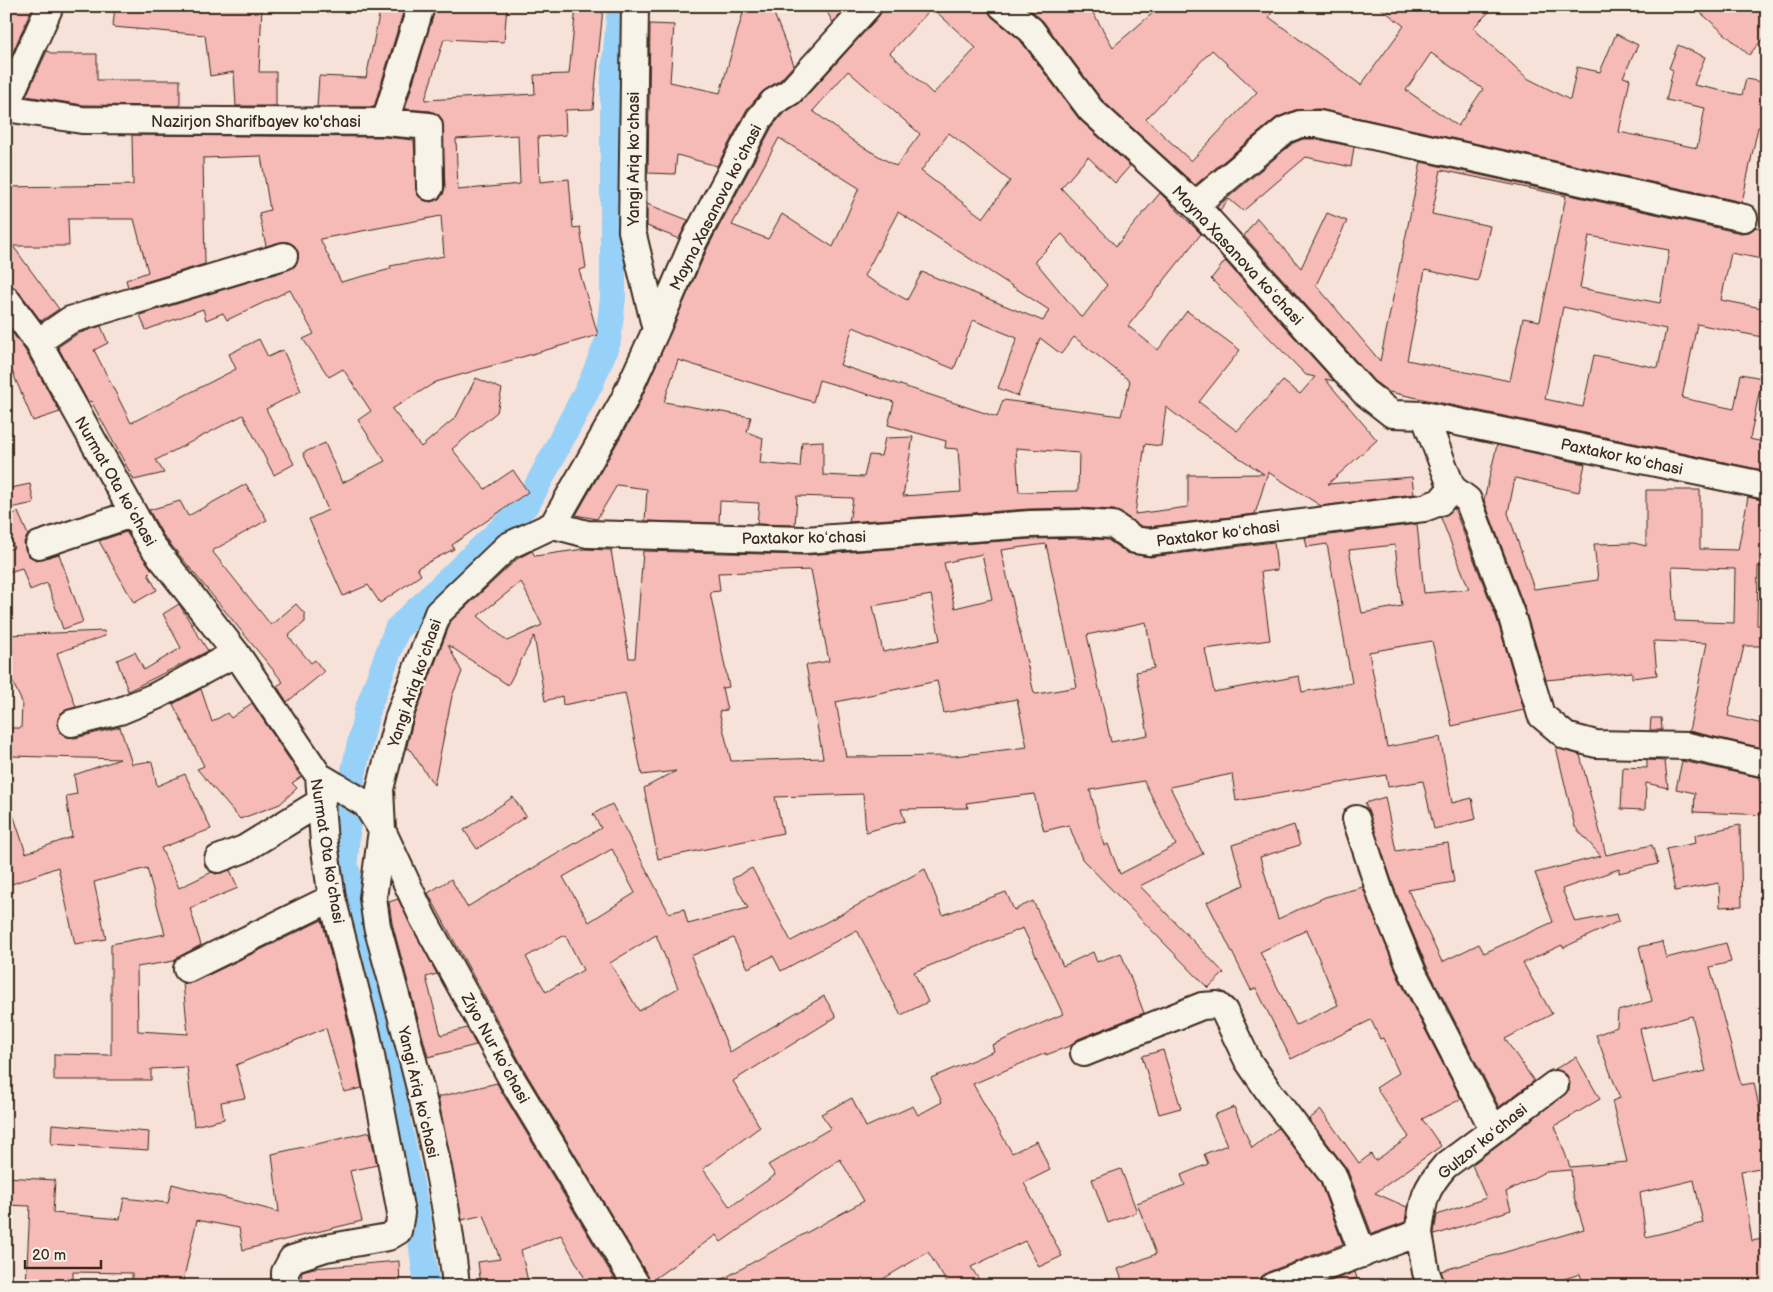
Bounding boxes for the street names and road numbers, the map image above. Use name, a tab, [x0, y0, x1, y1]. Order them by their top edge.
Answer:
street label: Yangi Ariq koʻchasi	[625, 92, 644, 227]
street label: Nazirjon Sharifbayev ko'chasi	[151, 113, 361, 132]
street label: Mayna Xasanova koʻchasi	[666, 122, 766, 294]
street label: Mayna Xasanova koʻchasi	[1167, 182, 1306, 330]
street label: Nurmat Ota koʻchasi	[70, 414, 160, 550]
street label: Paxtakor koʻchasi	[1559, 435, 1685, 480]
street label: Paxtakor koʻchasi	[1155, 517, 1281, 552]
street label: Paxtakor koʻchasi	[742, 528, 866, 549]
street label: Yangi Ariq koʻchasi	[384, 617, 446, 751]
street label: Nurmat Ota koʻchasi	[306, 777, 347, 925]
street label: Ziyo Nur koʻchasi	[456, 989, 533, 1107]
street label: Yangi Ariq koʻchasi	[393, 1024, 442, 1160]
street label: Gulzor koʻchasi	[1434, 1100, 1531, 1184]

